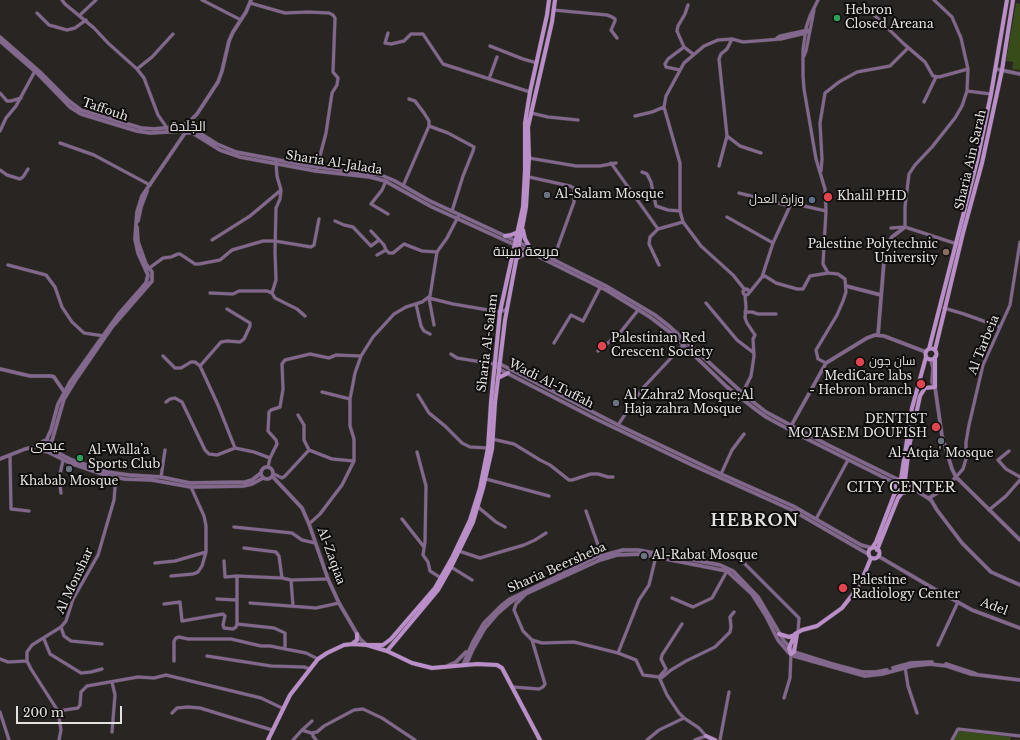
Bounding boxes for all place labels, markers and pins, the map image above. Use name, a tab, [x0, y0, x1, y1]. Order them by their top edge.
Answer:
place label: Hebron Closed Areana	[845, 4, 934, 32]
marker: Hebron Closed Areana	[832, 13, 842, 23]
place label: Al-Salam Mosque	[555, 188, 664, 202]
marker: Al-Salam Mosque	[542, 190, 552, 200]
place label: Khalil PHD	[837, 190, 907, 204]
marker: Khalil PHD	[822, 191, 834, 203]
place label: وزارة العدل	[749, 193, 804, 207]
marker: وزارة العدل	[807, 195, 817, 205]
place label: Palestine Polytechnic University	[808, 238, 938, 266]
marker: Palestine Polytechnic University	[941, 247, 951, 257]
place label: Palestinian Red Crescent Society	[611, 332, 713, 360]
marker: Palestinian Red Crescent Society	[596, 340, 608, 352]
place label: سان جون	[869, 355, 915, 369]
marker: سان جون	[854, 356, 866, 368]
place label: MediCare labs - Hebron branch	[809, 370, 912, 398]
marker: MediCare labs - Hebron branch	[915, 378, 927, 390]
place label: Al Zahra2 Mosque;Al Haja zahra Mosque	[624, 389, 754, 417]
marker: Al Zahra2 Mosque;Al Haja zahra Mosque	[611, 398, 621, 408]
place label: DENTIST MOTASEM DOUFISH	[788, 413, 927, 441]
marker: DENTIST MOTASEM DOUFISH	[930, 421, 942, 433]
marker: Al-Atqia' Mosque	[936, 436, 946, 446]
place label: Al-Walla’a Sports Club	[88, 444, 160, 472]
place label: Al-Atqia' Mosque	[888, 447, 994, 461]
marker: Al-Walla’a Sports Club	[75, 453, 85, 463]
marker: Khabab Mosque	[64, 464, 74, 474]
place label: Khabab Mosque	[20, 475, 118, 489]
place label: Al-Rabat Mosque	[652, 549, 758, 563]
marker: Al-Rabat Mosque	[639, 551, 649, 561]
place label: Palestine Radiology Center	[852, 574, 960, 602]
marker: Palestine Radiology Center	[837, 582, 849, 594]

